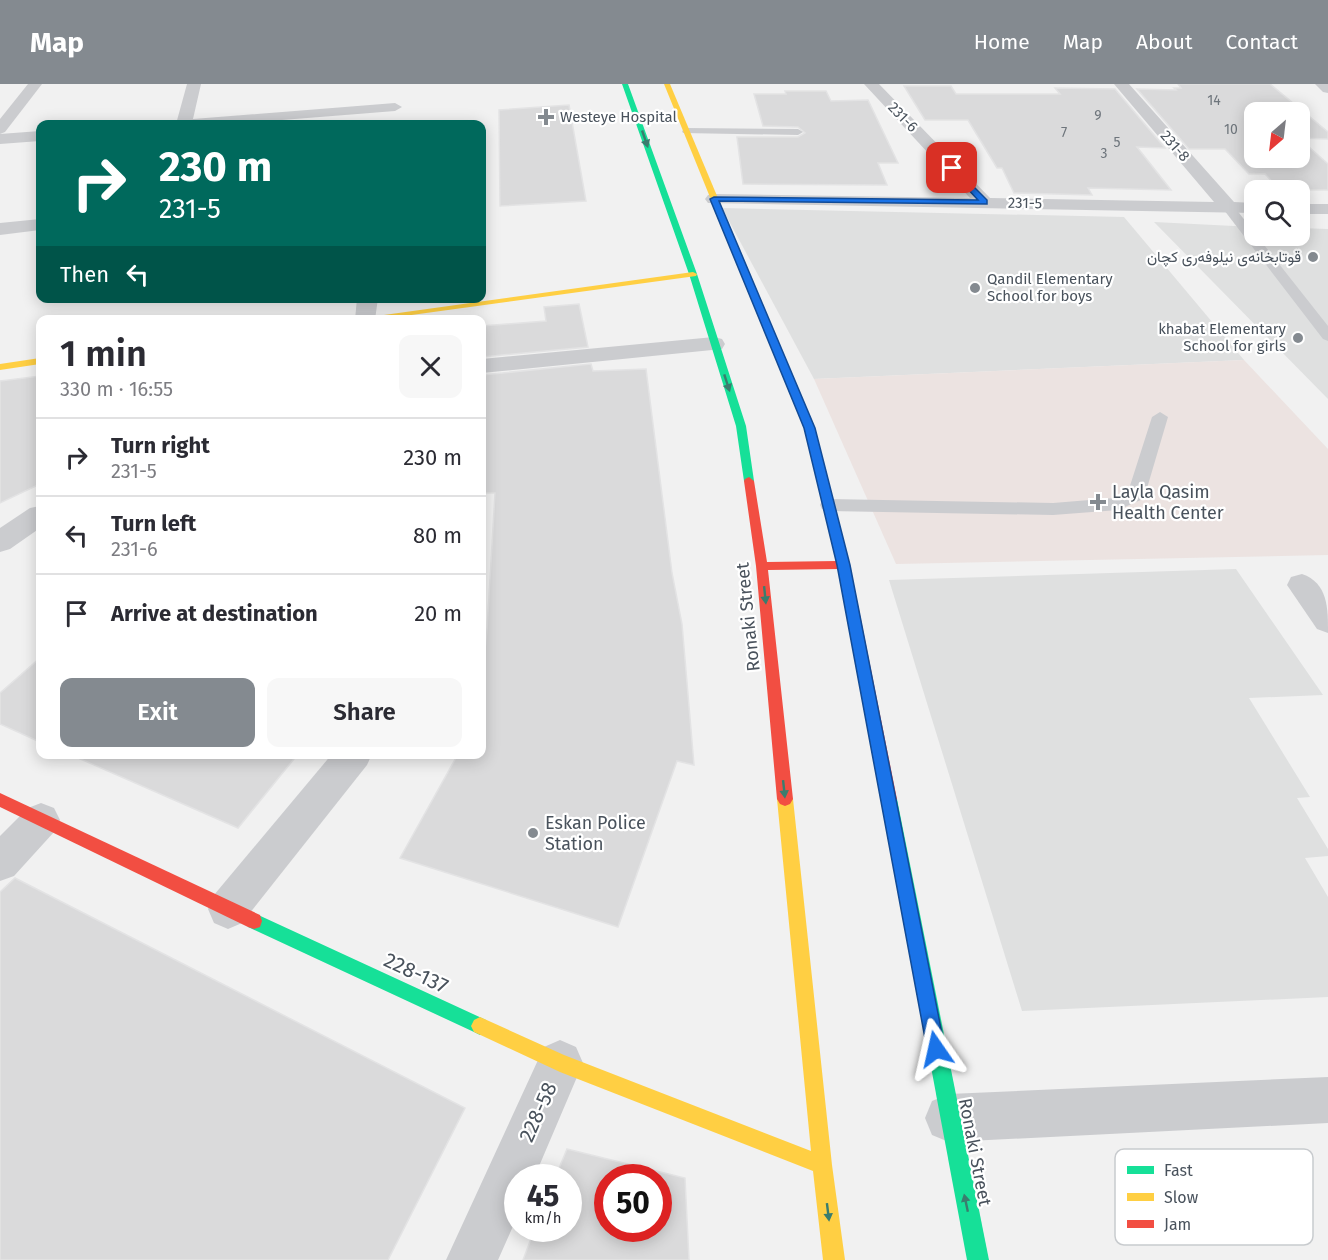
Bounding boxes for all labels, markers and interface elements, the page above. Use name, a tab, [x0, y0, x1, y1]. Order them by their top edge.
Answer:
text: Map	[30, 26, 84, 59]
text: Home	[974, 29, 1030, 55]
text: Map	[1063, 29, 1103, 55]
text: About	[1136, 29, 1193, 55]
text: Contact	[1226, 29, 1298, 55]
house number: 14	[1207, 92, 1221, 109]
street label: 231-6	[884, 98, 922, 136]
north arrow	[1244, 102, 1310, 168]
map controls	[1244, 102, 1310, 246]
house number: 9	[1094, 107, 1102, 124]
marker: Westeye Hospital	[537, 108, 555, 126]
place label: Westeye Hospital	[560, 108, 678, 126]
house number: 10	[1224, 121, 1238, 138]
house number: 7	[1061, 124, 1067, 141]
street label: 231-8	[1157, 127, 1193, 165]
one-way arrow	[641, 130, 651, 148]
house number: 5	[1113, 134, 1121, 151]
text: 230 m	[159, 142, 272, 192]
pin	[926, 142, 977, 193]
icon: right	[60, 144, 138, 222]
house number: 3	[1101, 145, 1108, 162]
icon: arrive	[935, 151, 968, 184]
button: search	[1244, 180, 1310, 246]
text: 231-5	[159, 193, 221, 225]
street label: 231-5	[1008, 194, 1042, 212]
place label: قوتابخانەی نیلوفەری کچان	[1147, 248, 1301, 267]
marker: قوتابخانەی نیلوفەری کچان	[1306, 250, 1320, 264]
icon: left	[121, 258, 154, 291]
text: Then	[60, 261, 109, 288]
place label: Qandil Elementary School for boys	[987, 270, 1113, 305]
marker: Qandil Elementary School for boys	[968, 281, 982, 295]
place label: khabat Elementary School for girls	[1158, 320, 1287, 355]
marker: khabat Elementary School for girls	[1291, 331, 1305, 345]
text: 1 min	[60, 332, 147, 376]
button: close	[399, 335, 462, 398]
one-way arrow	[723, 374, 732, 392]
text: 330 m · 16:55	[60, 377, 173, 401]
text: Turn right	[111, 432, 210, 459]
icon: right	[60, 441, 93, 474]
text: 230 m	[403, 444, 462, 471]
text: 231-5	[111, 459, 157, 483]
place label: Layla Qasim Health Center	[1112, 481, 1224, 524]
marker: Layla Qasim Health Center	[1089, 493, 1107, 511]
text: Turn left	[111, 510, 196, 537]
icon: left	[60, 519, 93, 552]
text: 80 m	[413, 522, 462, 549]
text: 231-6	[111, 537, 158, 561]
street label: Ronaki Street	[731, 561, 765, 673]
one-way arrow	[760, 586, 770, 605]
icon: arrive	[60, 597, 93, 630]
text: Arrive at destination	[111, 600, 318, 627]
text: 20 m	[414, 600, 462, 627]
button: Exit	[60, 678, 255, 747]
button: Share	[267, 678, 462, 747]
one-way arrow	[779, 780, 789, 799]
place label: Eskan Police Station	[545, 812, 646, 855]
marker: Eskan Police Station	[526, 826, 540, 840]
street label: 228-137	[380, 947, 452, 999]
position arrow	[904, 1017, 968, 1081]
street label: 228-58	[513, 1078, 563, 1146]
street label: Ronaki Street	[954, 1096, 996, 1208]
legend	[1115, 1149, 1313, 1245]
text: Fast	[1164, 1161, 1193, 1180]
speed limit sign: 50	[594, 1164, 672, 1242]
text: 45	[527, 1178, 559, 1214]
text: Slow	[1164, 1188, 1199, 1207]
one-way arrow	[961, 1193, 971, 1212]
one-way arrow	[823, 1203, 832, 1222]
text: km/h	[524, 1209, 562, 1227]
text: Jam	[1164, 1215, 1191, 1234]

